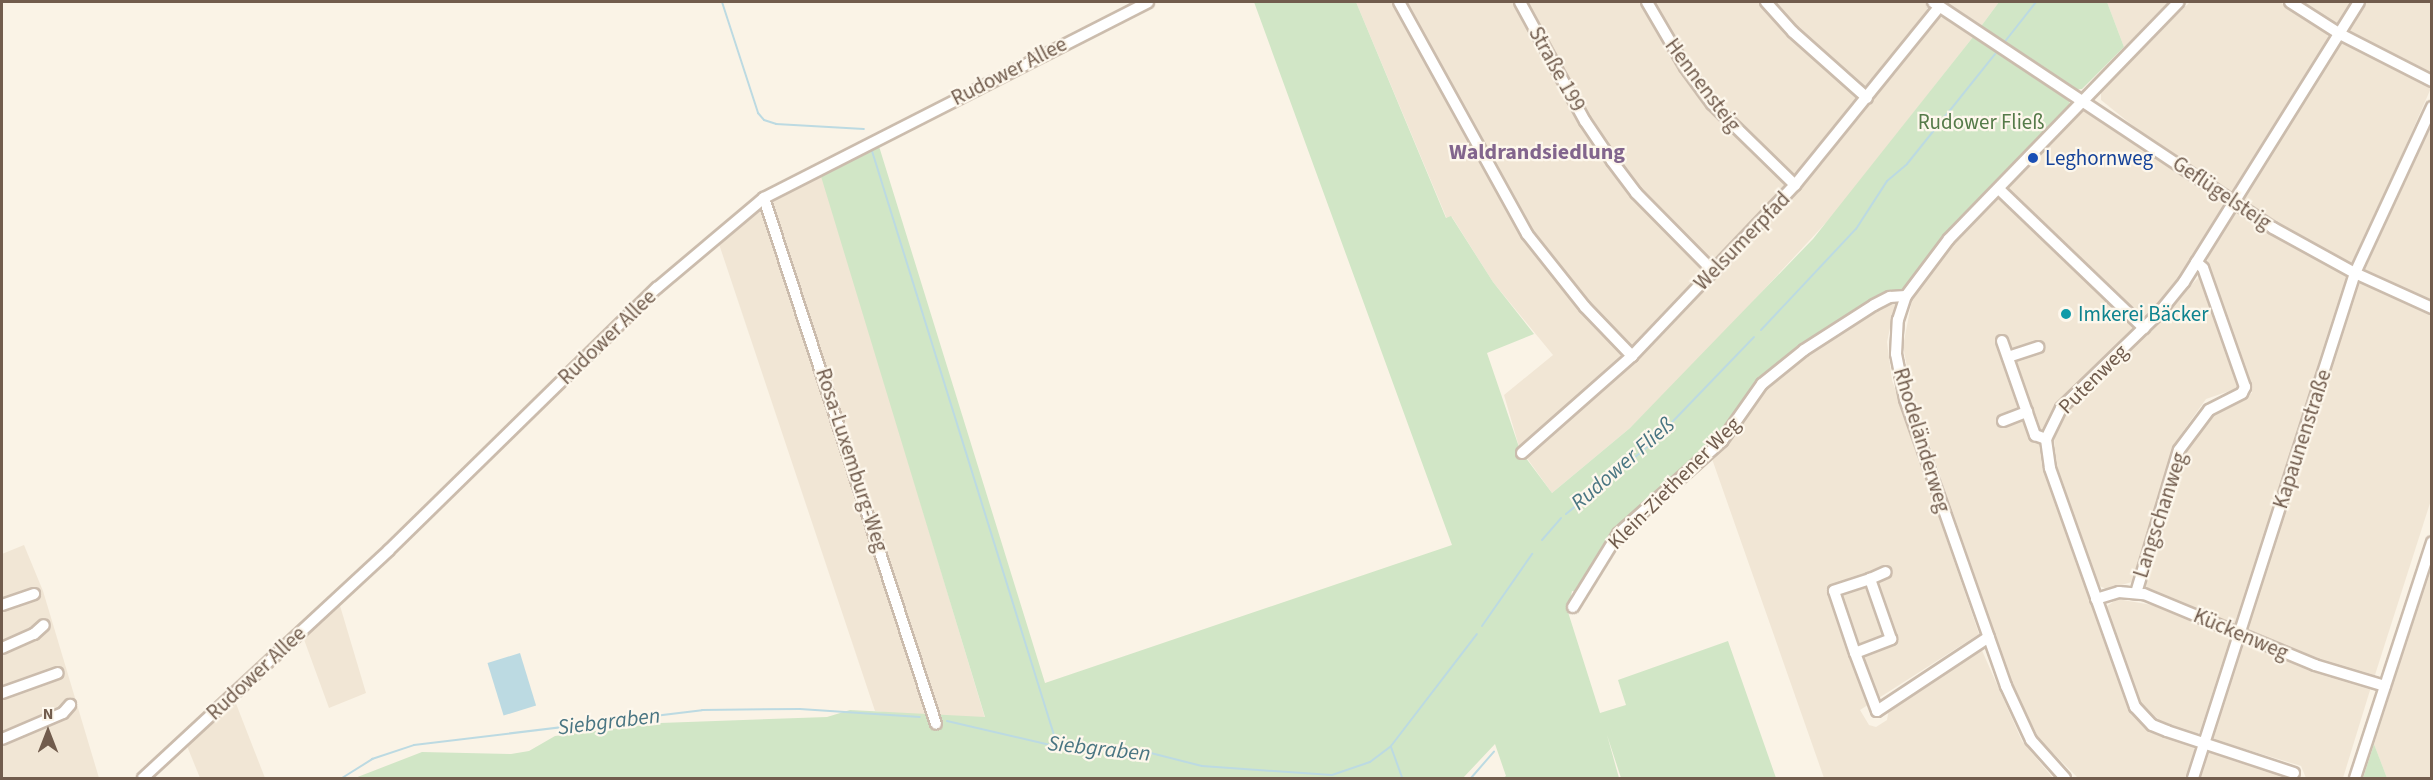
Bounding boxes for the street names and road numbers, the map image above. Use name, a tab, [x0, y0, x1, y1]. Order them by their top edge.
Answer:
street label: Straße 199	[1523, 22, 1591, 116]
street label: Rudower Allee	[947, 31, 1071, 111]
street label: Hennensteig	[1660, 33, 1746, 137]
street label: Geflügelsteig	[2168, 151, 2276, 235]
street label: Welsumerpfad	[1689, 187, 1795, 295]
street label: Rudower Allee	[553, 284, 661, 390]
street label: Putenweg	[2053, 339, 2133, 419]
street label: Rosa-Luxemburg-Weg	[810, 365, 894, 555]
street label: Rhodeländerweg	[1888, 365, 1956, 515]
street label: Kapaunenstraße	[2268, 366, 2336, 512]
street label: Klein-Ziethener Weg	[1603, 412, 1745, 554]
street label: Langschanweg	[2128, 449, 2192, 581]
street label: Kückenweg	[2190, 603, 2292, 665]
street label: Rudower Allee	[201, 621, 311, 725]

